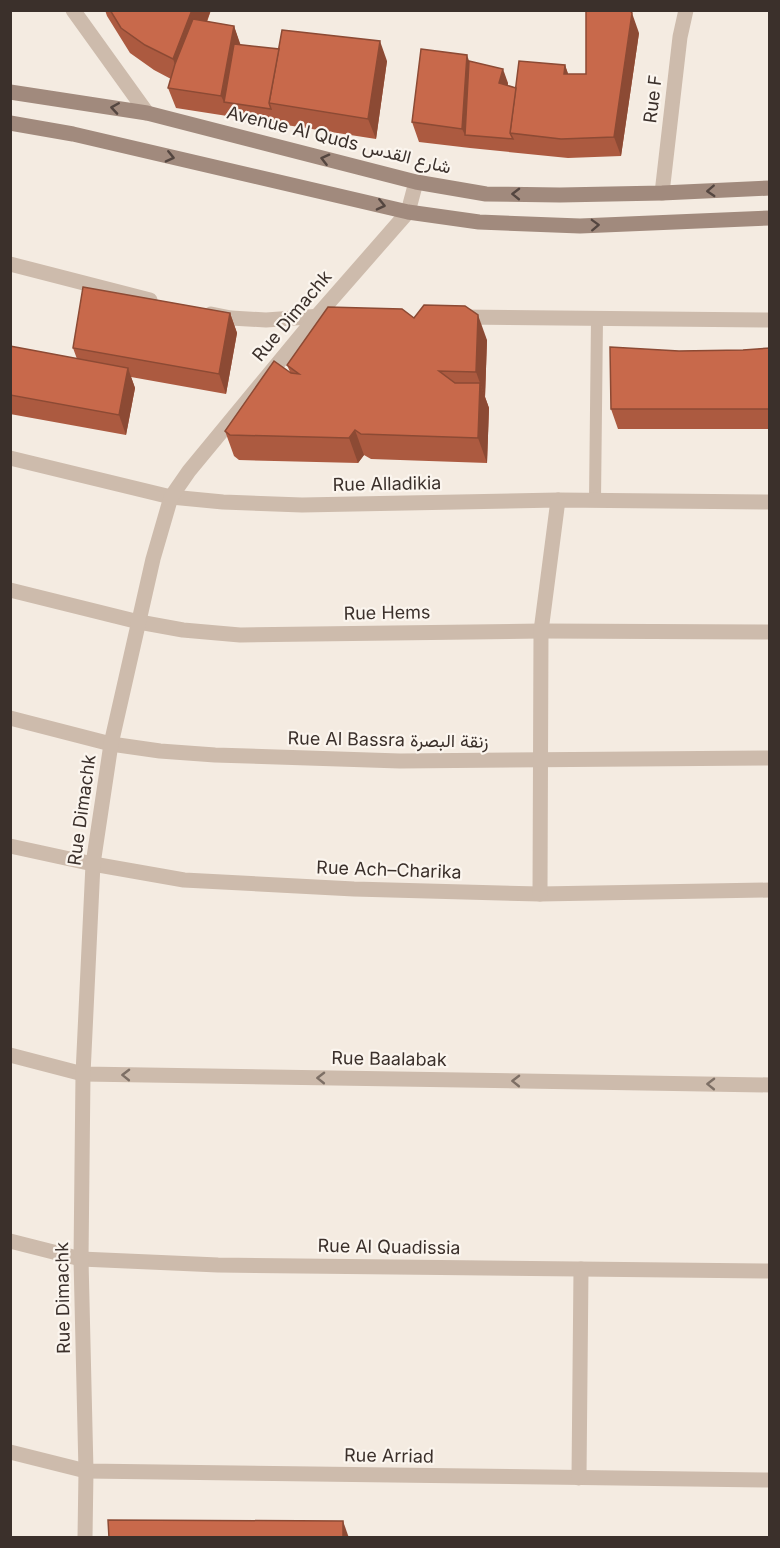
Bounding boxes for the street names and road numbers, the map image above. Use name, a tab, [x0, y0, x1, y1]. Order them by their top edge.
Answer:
street label: Rue F	[639, 74, 666, 124]
street label: Avenue Al Quds شارع القدس	[224, 101, 454, 180]
street label: Rue Dimachk	[248, 266, 336, 365]
street label: Rue Alladikia	[332, 472, 442, 495]
street label: Rue Hems	[343, 601, 431, 624]
street label: Rue Al Bassra زنقة البصرة	[287, 727, 489, 753]
street label: Rue Dimachk	[63, 753, 100, 867]
street label: Rue Ach–Charika	[316, 856, 462, 883]
street label: Rue Baalabak	[331, 1047, 447, 1070]
street label: Rue Al Quadissia	[317, 1235, 461, 1258]
street label: Rue Dimachk	[51, 1242, 74, 1354]
street label: Rue Arriad	[344, 1444, 434, 1467]

